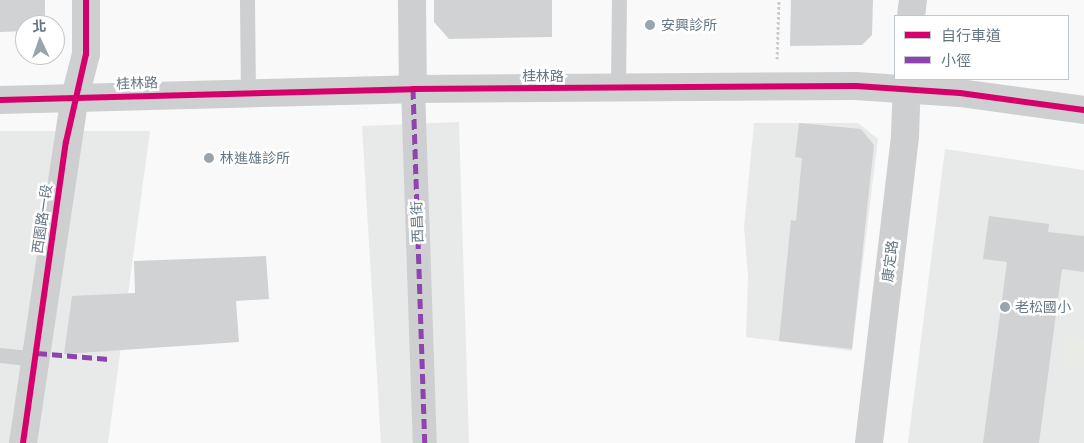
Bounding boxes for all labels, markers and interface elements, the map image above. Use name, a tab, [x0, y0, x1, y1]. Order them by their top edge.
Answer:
north arrow	[15, 15, 65, 65]
legend	[894, 15, 1069, 80]
text: 北	[32, 17, 47, 35]
place label: 安興診所	[661, 17, 717, 33]
marker: 安興診所	[643, 18, 657, 32]
text: 自行車道	[941, 26, 1001, 45]
text: 小徑	[941, 51, 971, 70]
street label: 桂林路	[522, 68, 564, 84]
street label: 桂林路	[116, 74, 158, 92]
place label: 林進雄診所	[220, 150, 290, 166]
marker: 林進雄診所	[202, 151, 216, 165]
street label: 西園路一段	[29, 183, 55, 255]
street label: 西昌街	[408, 201, 426, 243]
street label: 康定路	[879, 239, 901, 283]
place label: 老松國小	[1015, 299, 1071, 315]
marker: 老松國小	[999, 301, 1011, 313]

